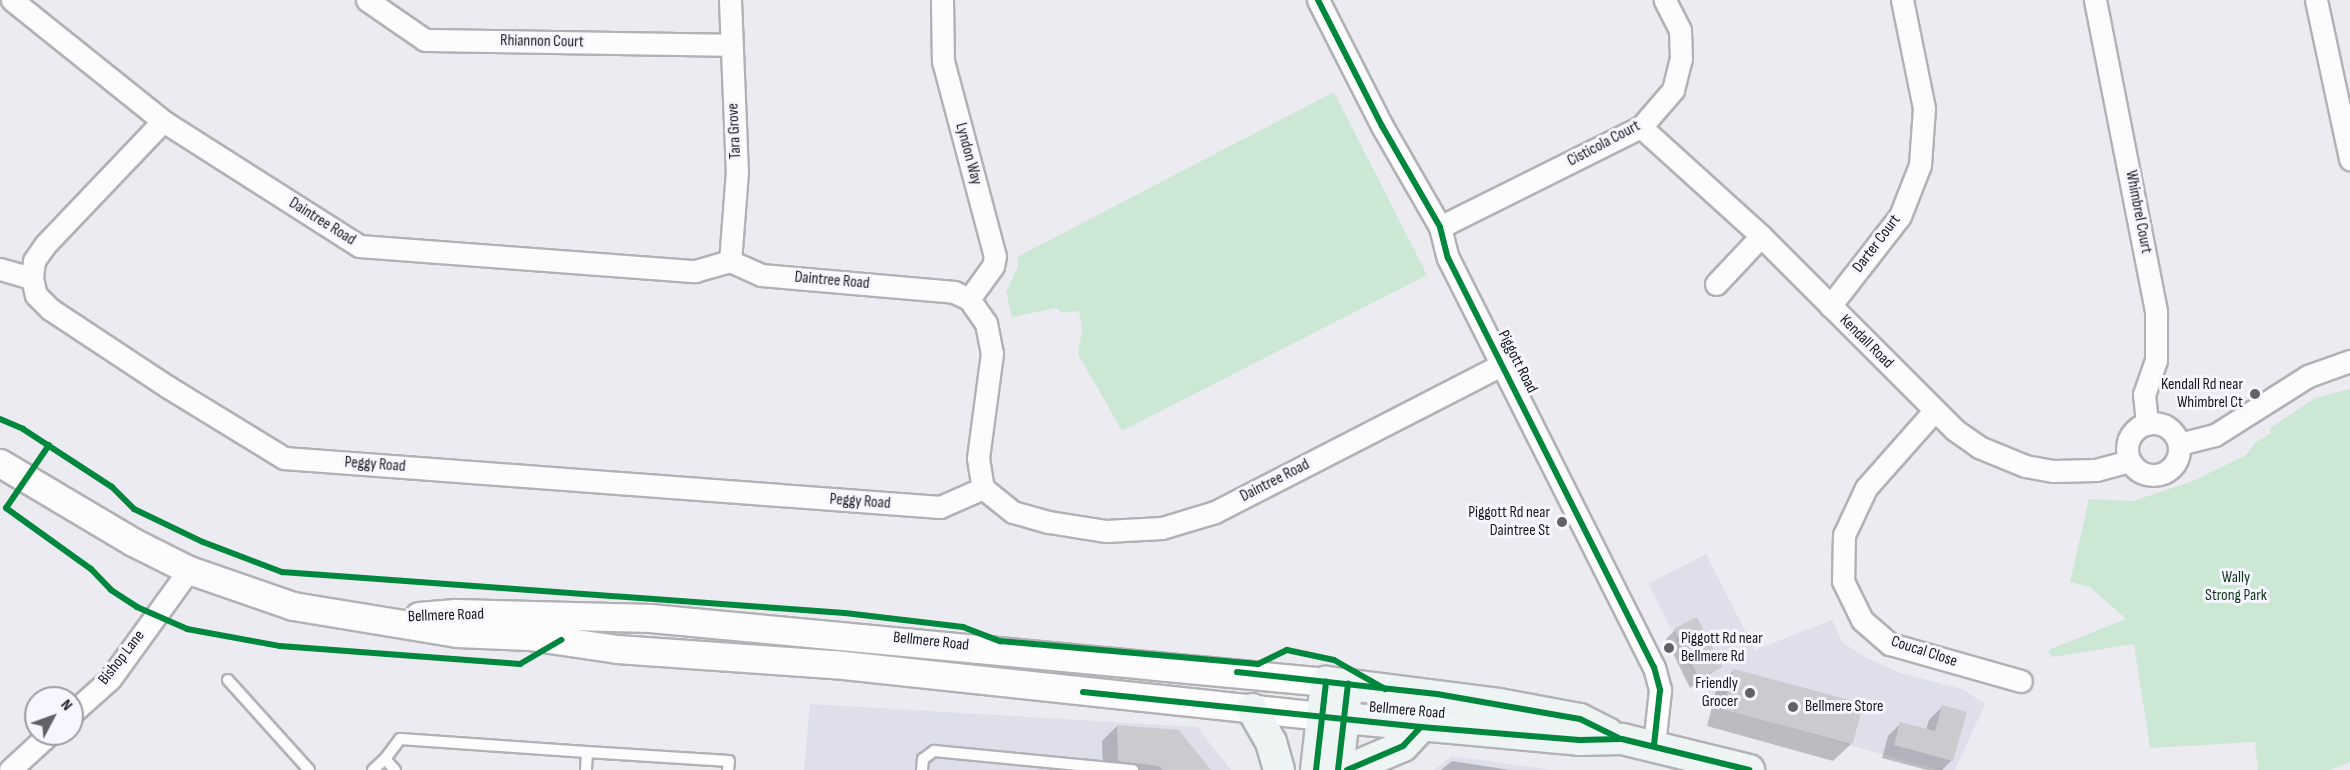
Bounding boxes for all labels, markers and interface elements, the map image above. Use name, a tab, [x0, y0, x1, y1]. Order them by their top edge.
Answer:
street label: Rhiannon Court	[500, 32, 584, 52]
street label: Tara Grove	[724, 103, 746, 159]
street label: Cisticola Court	[1564, 117, 1644, 171]
street label: Lyndon Way	[951, 121, 985, 187]
street label: Whimbrel Court	[2121, 169, 2155, 255]
street label: Daintree Road	[285, 194, 359, 250]
street label: Darter Court	[1849, 211, 1905, 277]
street label: Daintree Road	[794, 268, 870, 294]
street label: Kendall Road	[1835, 311, 1897, 373]
street label: Piggott Road	[1493, 327, 1541, 397]
place label: Kendall Rd near Whimbrel Ct	[2161, 375, 2243, 413]
marker: Kendall Rd near Whimbrel Ct	[2248, 387, 2262, 401]
street label: Peggy Road	[344, 453, 406, 477]
street label: Daintree Road	[1237, 455, 1313, 507]
street label: Peggy Road	[829, 490, 891, 514]
place label: Piggott Rd near Daintree St	[1468, 503, 1550, 541]
marker: Piggott Rd near Daintree St	[1555, 515, 1569, 529]
park label: Wally Strong Park	[2205, 568, 2267, 606]
street label: Bellmere Road	[408, 605, 484, 627]
street label: Bishop Lane	[95, 627, 149, 689]
street label: Bellmere Road	[892, 628, 970, 656]
place label: Piggott Rd near Bellmere Rd	[1681, 629, 1763, 667]
street label: Coucal Close	[1889, 632, 1959, 672]
marker: Piggott Rd near Bellmere Rd	[1662, 641, 1676, 655]
place label: Friendly Grocer	[1695, 674, 1738, 712]
north arrow	[24, 686, 84, 746]
marker: Friendly Grocer	[1743, 686, 1757, 700]
text: N	[56, 696, 76, 715]
place label: Bellmere Store	[1805, 697, 1884, 717]
street label: Bellmere Road	[1368, 698, 1446, 724]
marker: Bellmere Store	[1786, 700, 1800, 714]

